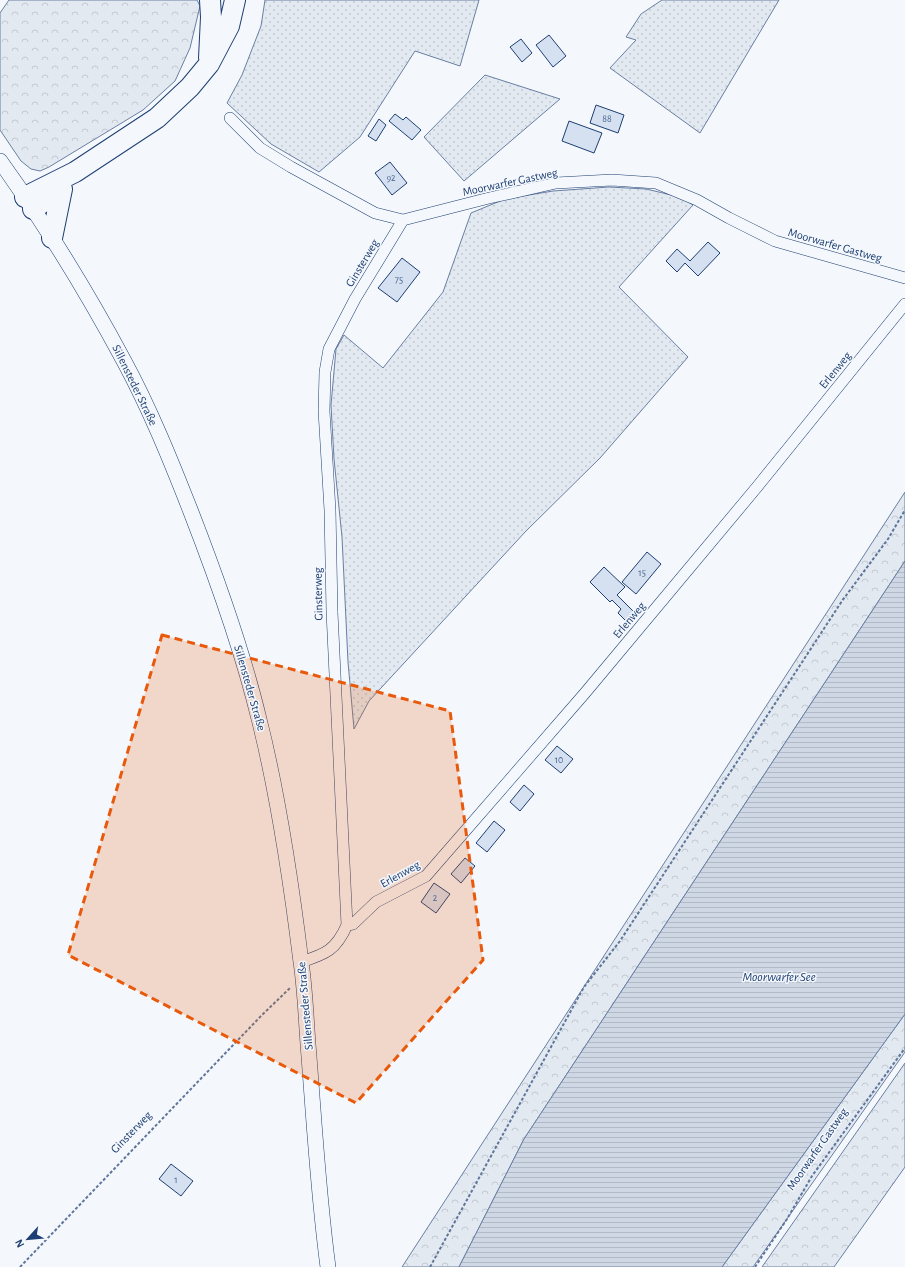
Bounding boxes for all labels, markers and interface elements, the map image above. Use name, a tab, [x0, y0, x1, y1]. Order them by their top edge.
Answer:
house number: 88	[602, 114, 612, 124]
street label: Moorwarfer Gastweg	[461, 166, 559, 198]
house number: 92	[386, 173, 396, 183]
street label: Moorwarfer Gastweg	[787, 226, 883, 264]
street label: Ginsterweg	[343, 237, 381, 289]
house number: 75	[395, 275, 403, 285]
street label: Sillensteder Straße	[110, 343, 160, 427]
street label: Erlenweg	[817, 349, 853, 391]
street label: Ginsterweg	[312, 567, 324, 621]
house number: 15	[638, 568, 646, 578]
street label: Erlenweg	[611, 599, 648, 640]
street label: Sillensteder Straße	[232, 644, 268, 732]
house number: 10	[555, 755, 563, 765]
street label: Erlenweg	[378, 858, 422, 890]
house number: 2	[433, 893, 438, 903]
street label: Sillensteder Straße	[295, 961, 315, 1051]
water label: Moorwarfer See	[742, 971, 816, 984]
street label: Moorwarfer Gastweg	[784, 1106, 850, 1192]
street label: Ginsterweg	[108, 1109, 154, 1155]
house number: 1	[174, 1175, 178, 1185]
north arrow	[8, 1219, 48, 1259]
text: N	[13, 1237, 26, 1249]

